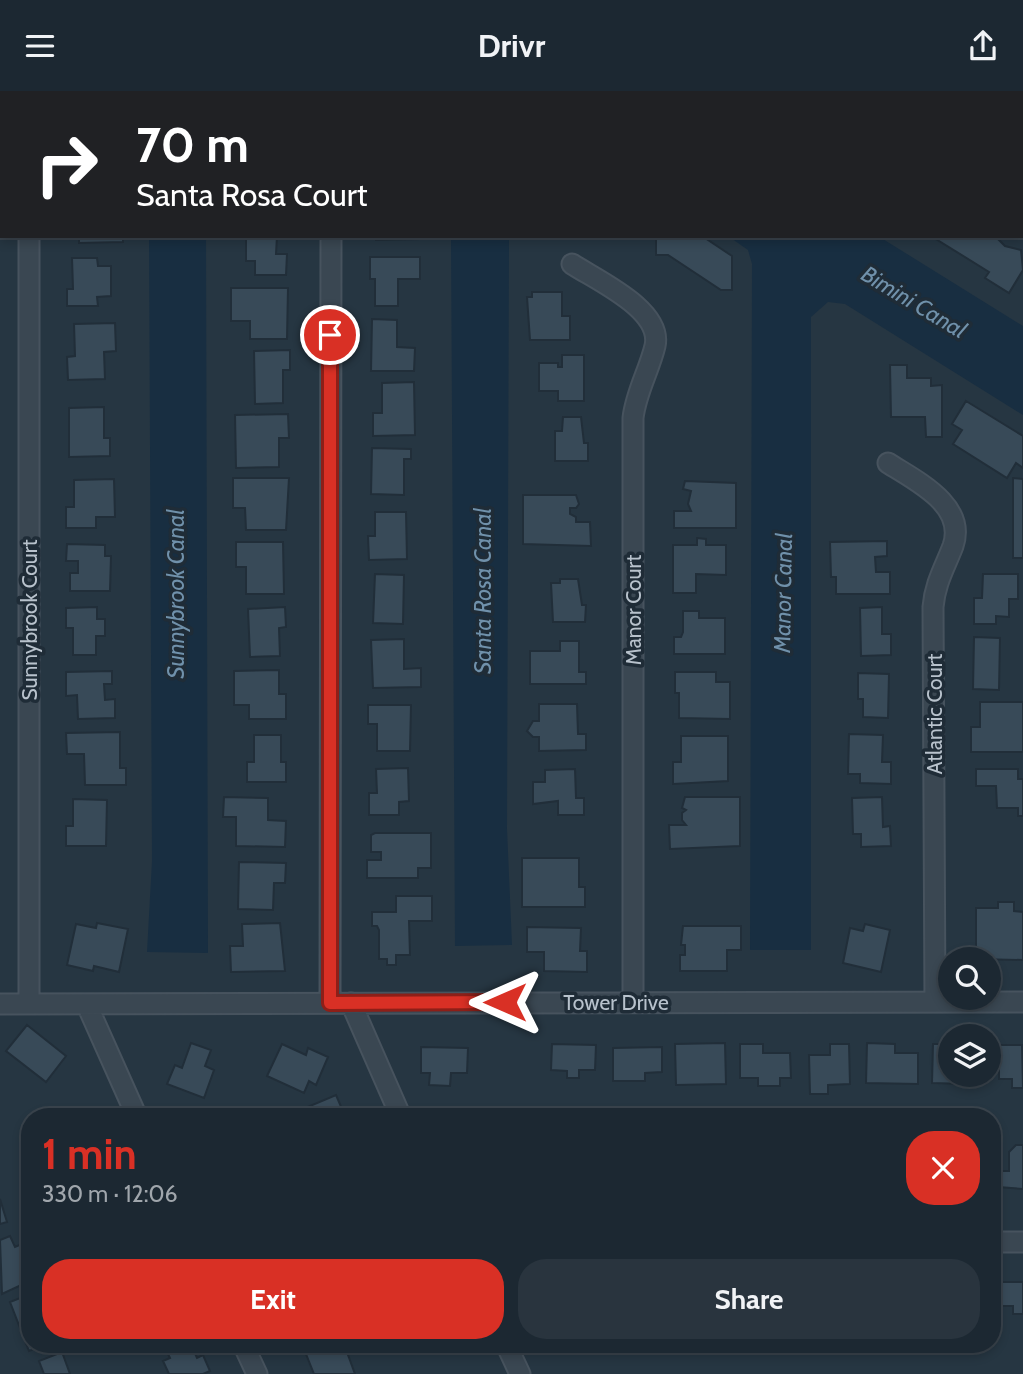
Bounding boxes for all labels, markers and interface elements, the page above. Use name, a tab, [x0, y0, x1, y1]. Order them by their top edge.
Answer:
text: Drivr	[478, 26, 545, 65]
icon: menu	[21, 27, 59, 65]
icon: share	[964, 27, 1002, 65]
text: 70 m	[136, 115, 249, 174]
icon: right	[21, 119, 112, 210]
text: Santa Rosa Court	[136, 175, 368, 214]
water label: Bimini Canal	[856, 260, 972, 345]
pin	[300, 305, 360, 365]
icon: arrive	[311, 316, 349, 354]
water label: Santa Rosa Canal	[469, 507, 497, 674]
water label: Sunnybrook Canal	[162, 509, 190, 679]
water label: Manor Canal	[768, 532, 798, 654]
street label: Sunnybrook Court	[17, 539, 42, 701]
street label: Manor Court	[621, 555, 646, 665]
street label: Atlantic Court	[922, 654, 947, 774]
map controls	[938, 947, 1001, 1087]
button: search	[938, 947, 1001, 1010]
position arrow	[468, 965, 542, 1039]
street label: Tower Drive	[563, 990, 669, 1015]
button: layers	[938, 1024, 1001, 1087]
text: 1 min	[42, 1128, 137, 1180]
button: close	[906, 1131, 980, 1205]
text: 330 m · 12:06	[42, 1180, 178, 1208]
button: Exit	[42, 1259, 504, 1339]
button: Share	[518, 1259, 980, 1339]

